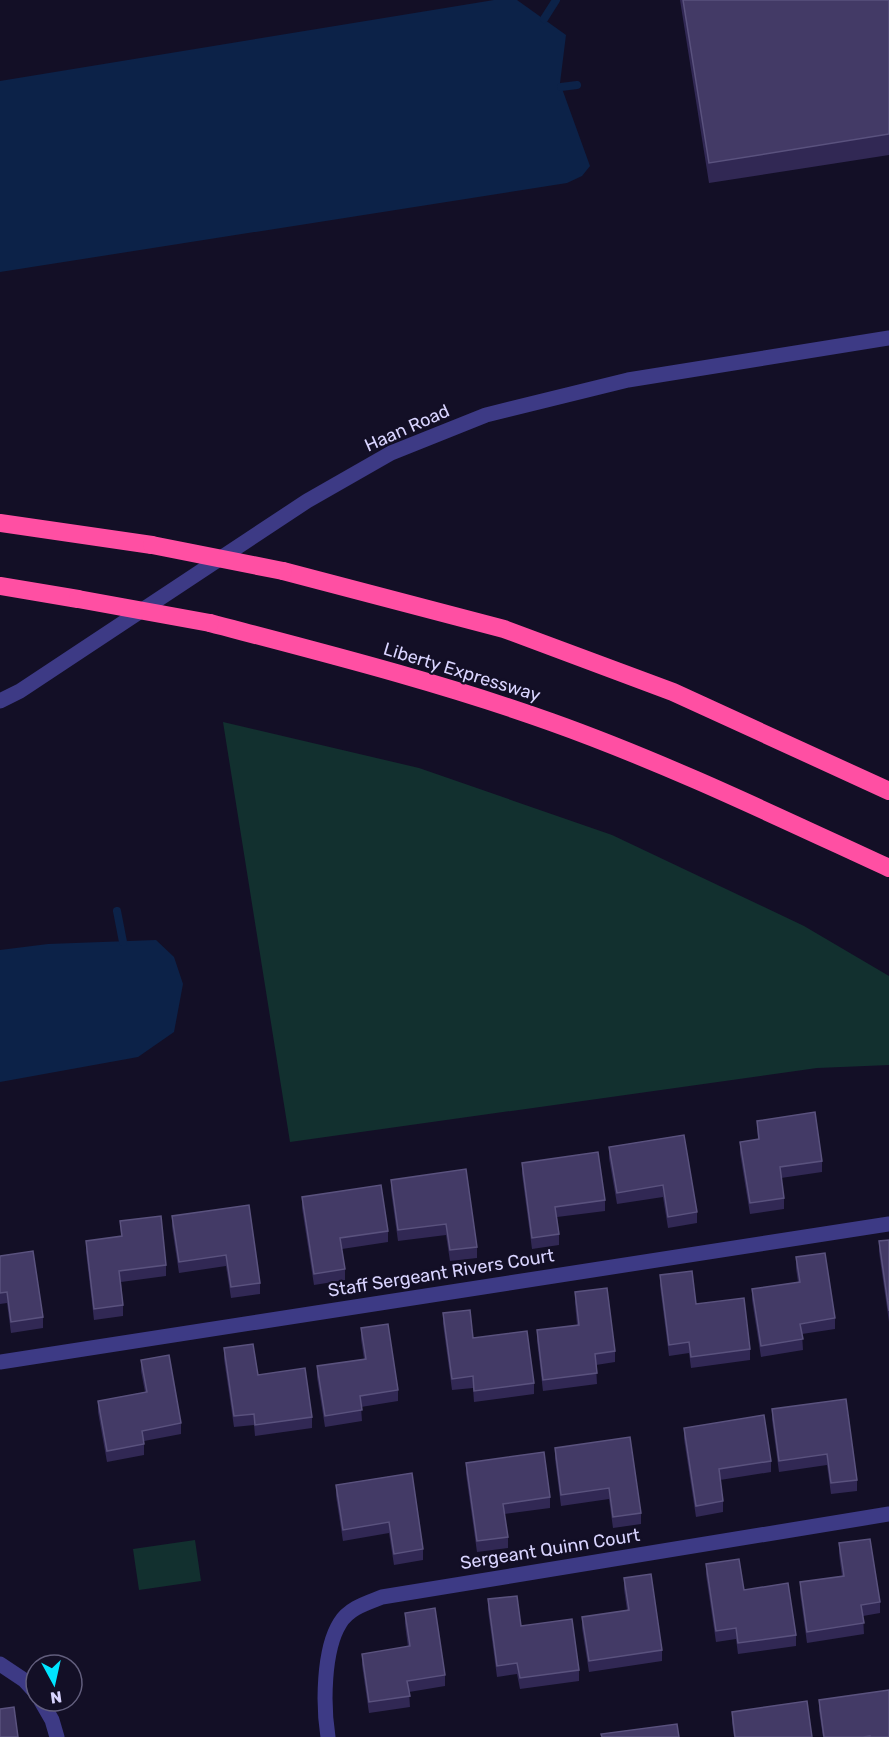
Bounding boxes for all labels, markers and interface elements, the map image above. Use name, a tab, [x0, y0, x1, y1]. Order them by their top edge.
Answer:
street label: Haan Road	[361, 400, 453, 456]
street label: Liberty Expressway	[381, 638, 543, 706]
street label: Staff Sergeant Rivers Court	[326, 1244, 556, 1302]
street label: Sergeant Quinn Court	[459, 1524, 641, 1574]
north arrow	[24, 1653, 84, 1713]
text: N	[49, 1687, 63, 1708]

